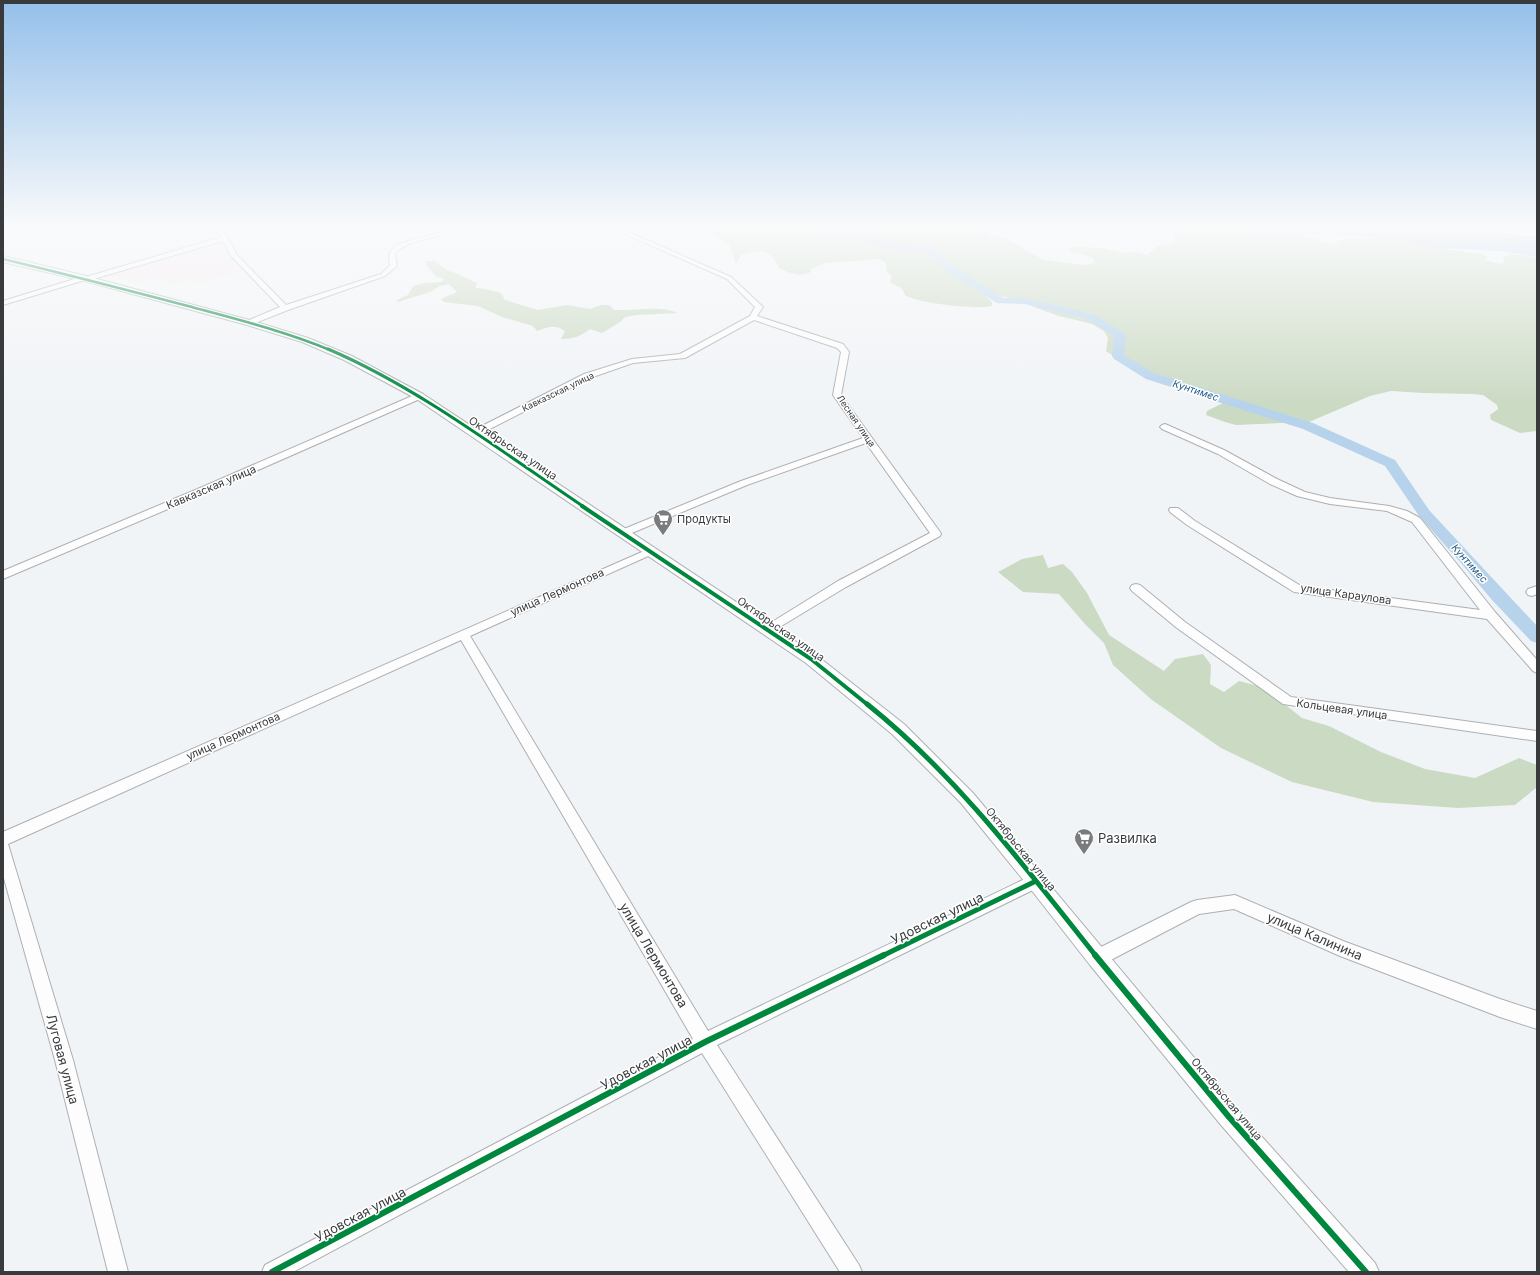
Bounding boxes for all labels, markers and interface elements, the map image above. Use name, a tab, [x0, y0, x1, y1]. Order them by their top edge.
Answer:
street label: Кавказская улица	[520, 369, 596, 414]
water label: Кунтимес	[1171, 377, 1221, 403]
street label: Лесная улица	[835, 393, 878, 449]
street label: Октябрьская улица	[466, 413, 560, 483]
street label: Кавказская улица	[164, 462, 258, 512]
supermarket icon: Продукты	[652, 508, 674, 536]
place label: Продукты	[677, 512, 731, 526]
water label: Кунтимес	[1450, 541, 1491, 585]
street label: улица Лермонтова	[508, 565, 606, 619]
street label: улица Караулова	[1300, 581, 1392, 607]
street label: Октябрьская улица	[734, 593, 828, 665]
street label: Кольцевая улица	[1296, 696, 1388, 722]
street label: улица Лермонтова	[184, 709, 282, 763]
street label: Октябрьская улица	[983, 804, 1059, 894]
supermarket icon: Развилка	[1073, 827, 1095, 855]
place label: Развилка	[1098, 830, 1157, 846]
street label: Удовская улица	[888, 889, 986, 947]
street label: улица Лермонтова	[616, 900, 692, 1010]
street label: улица Калинина	[1265, 909, 1365, 963]
street label: Луговая улица	[43, 1012, 83, 1106]
street label: Удовская улица	[598, 1031, 694, 1093]
street label: Октябрьская улица	[1188, 1055, 1266, 1143]
street label: Удовская улица	[312, 1183, 408, 1245]

